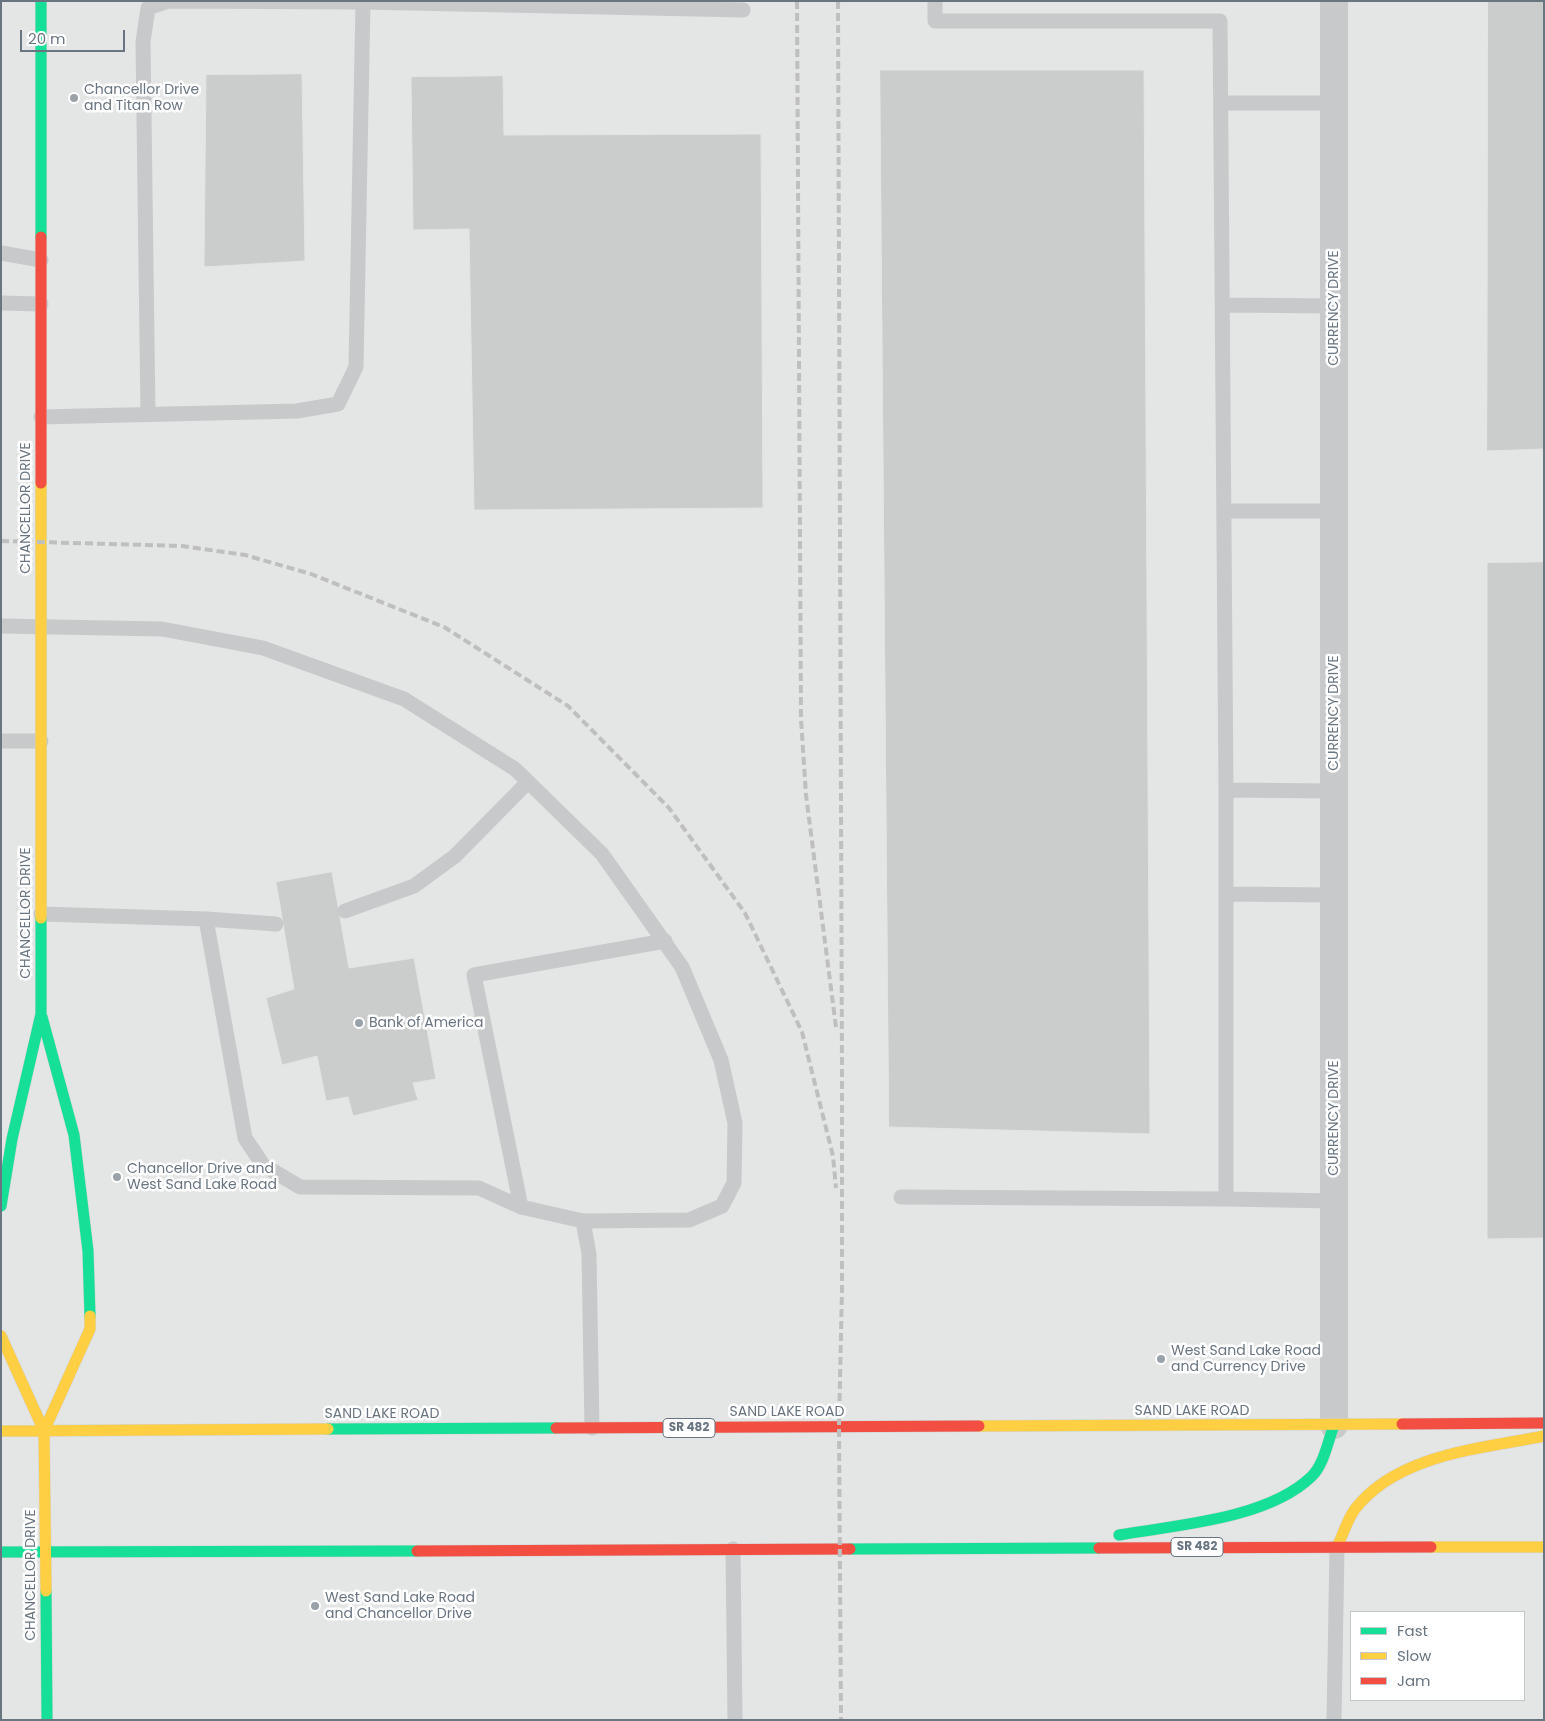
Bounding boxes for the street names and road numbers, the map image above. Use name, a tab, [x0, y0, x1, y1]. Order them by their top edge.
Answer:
street label: CURRENCY DRIVE	[1326, 250, 1342, 366]
street label: CHANCELLOR DRIVE	[18, 442, 34, 574]
street label: CURRENCY DRIVE	[1326, 655, 1342, 771]
street label: CHANCELLOR DRIVE	[18, 847, 34, 979]
street label: CURRENCY DRIVE	[1326, 1060, 1342, 1176]
street label: SAND LAKE ROAD	[1135, 1403, 1249, 1419]
street label: SAND LAKE ROAD	[730, 1404, 844, 1420]
street label: SAND LAKE ROAD	[325, 1406, 439, 1422]
road number: SR 482	[663, 1419, 715, 1438]
street label: CHANCELLOR DRIVE	[23, 1509, 39, 1641]
road number: SR 482	[1171, 1538, 1223, 1556]

